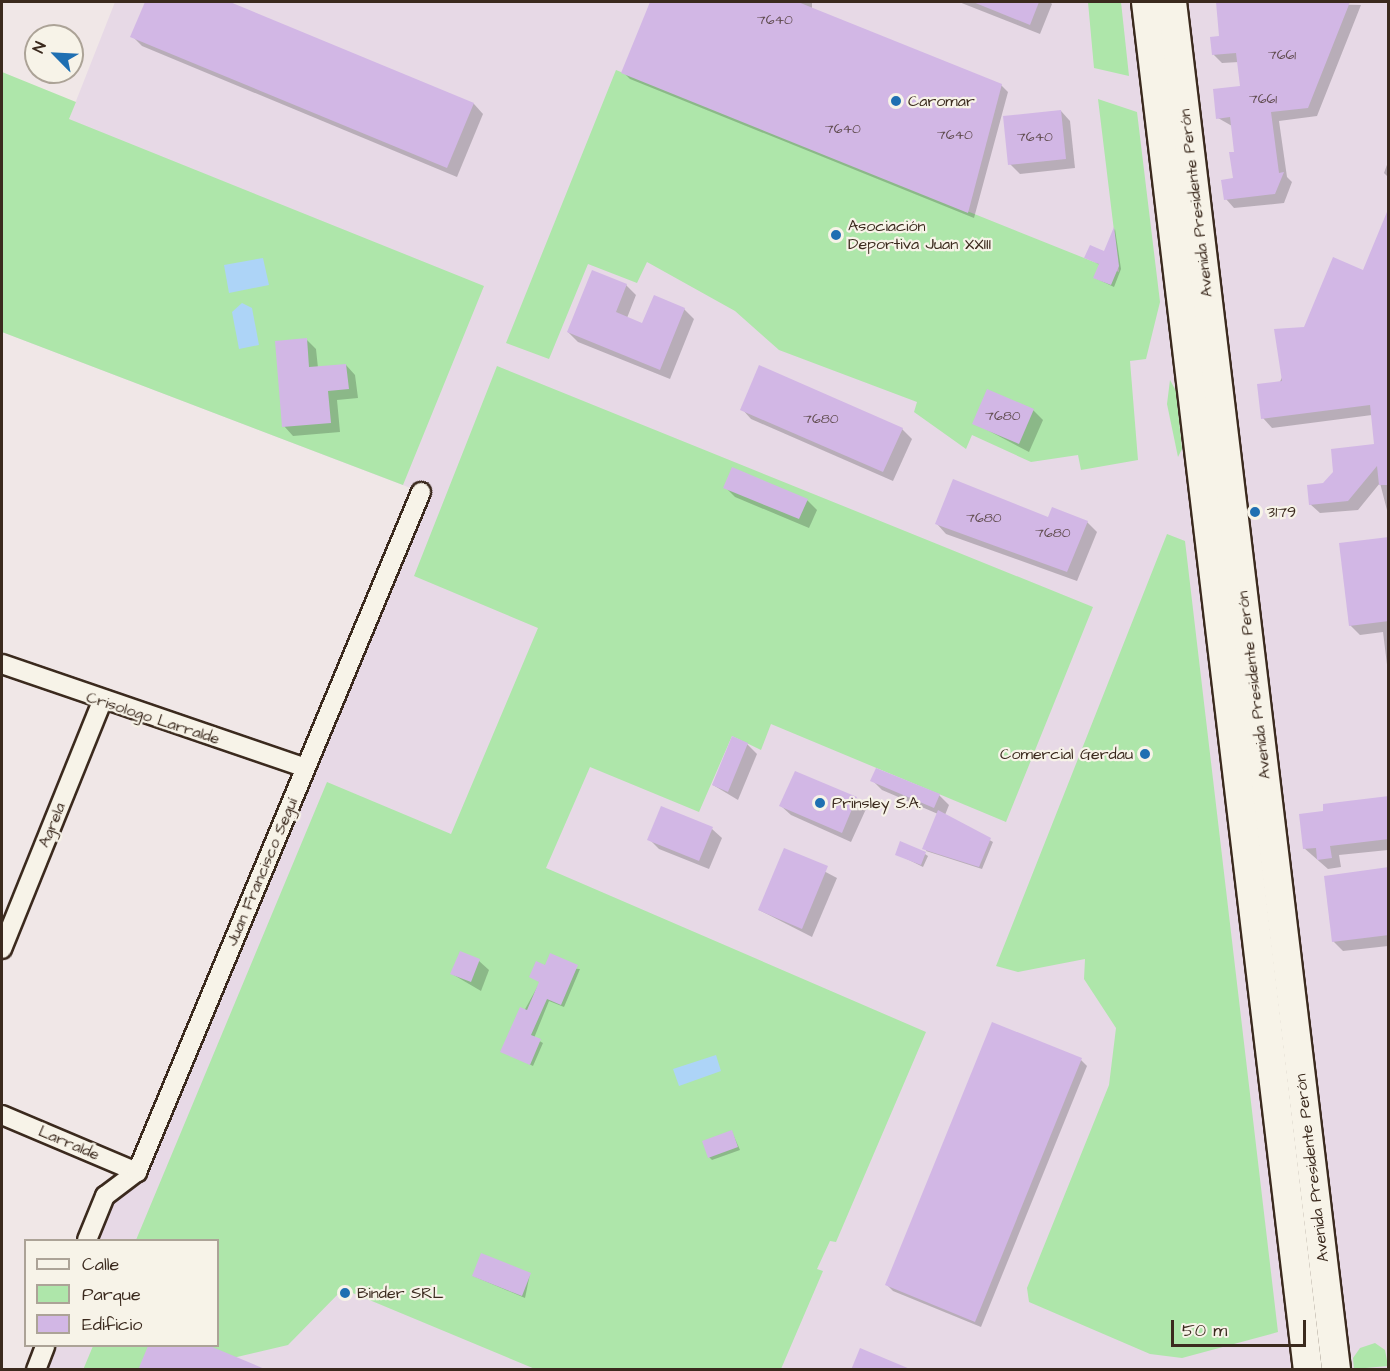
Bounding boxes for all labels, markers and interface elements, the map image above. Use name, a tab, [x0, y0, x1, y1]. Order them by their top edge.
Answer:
house number: 7640	[757, 12, 793, 28]
north arrow	[24, 24, 84, 84]
text: N	[27, 38, 51, 57]
house number: 7661	[1268, 47, 1296, 63]
place label: Caromar	[908, 91, 975, 111]
house number: 7661	[1249, 91, 1277, 107]
marker: Caromar	[889, 94, 903, 108]
street label: Avenida Presidente Perón	[1175, 108, 1217, 298]
house number: 7640	[825, 121, 861, 137]
house number: 7640	[937, 127, 973, 143]
house number: 7640	[1017, 129, 1053, 145]
place label: Asociación Deportiva Juan XXIII	[848, 216, 991, 254]
marker: Asociación Deportiva Juan XXIII	[829, 228, 843, 242]
house number: 7680	[985, 408, 1021, 424]
house number: 7680	[803, 411, 839, 427]
place label: 3179	[1267, 502, 1296, 522]
marker: 3179	[1248, 505, 1262, 519]
house number: 7680	[966, 510, 1002, 526]
house number: 7680	[1035, 525, 1071, 541]
street label: Avenida Presidente Perón	[1233, 590, 1275, 780]
street label: Crisologo Larralde	[84, 687, 222, 749]
place label: Comercial Gerdau	[1000, 744, 1133, 764]
marker: Comercial Gerdau	[1138, 747, 1152, 761]
place label: Prinsley S.A.	[832, 793, 921, 813]
street label: Juan Francisco Seguí	[222, 795, 302, 949]
marker: Prinsley S.A.	[813, 796, 827, 810]
street label: Agrela	[34, 800, 70, 850]
street label: Avenida Presidente Perón	[1291, 1073, 1333, 1263]
street label: Larralde	[36, 1122, 102, 1164]
legend	[24, 1239, 219, 1347]
text: Calle	[82, 1252, 119, 1277]
text: Parque	[82, 1282, 141, 1307]
place label: Binder SRL	[357, 1283, 444, 1303]
marker: Binder SRL	[338, 1286, 352, 1300]
scale bar	[1174, 1308, 1309, 1346]
text: Edificio	[82, 1312, 142, 1337]
text: 50 m	[1182, 1318, 1227, 1343]

